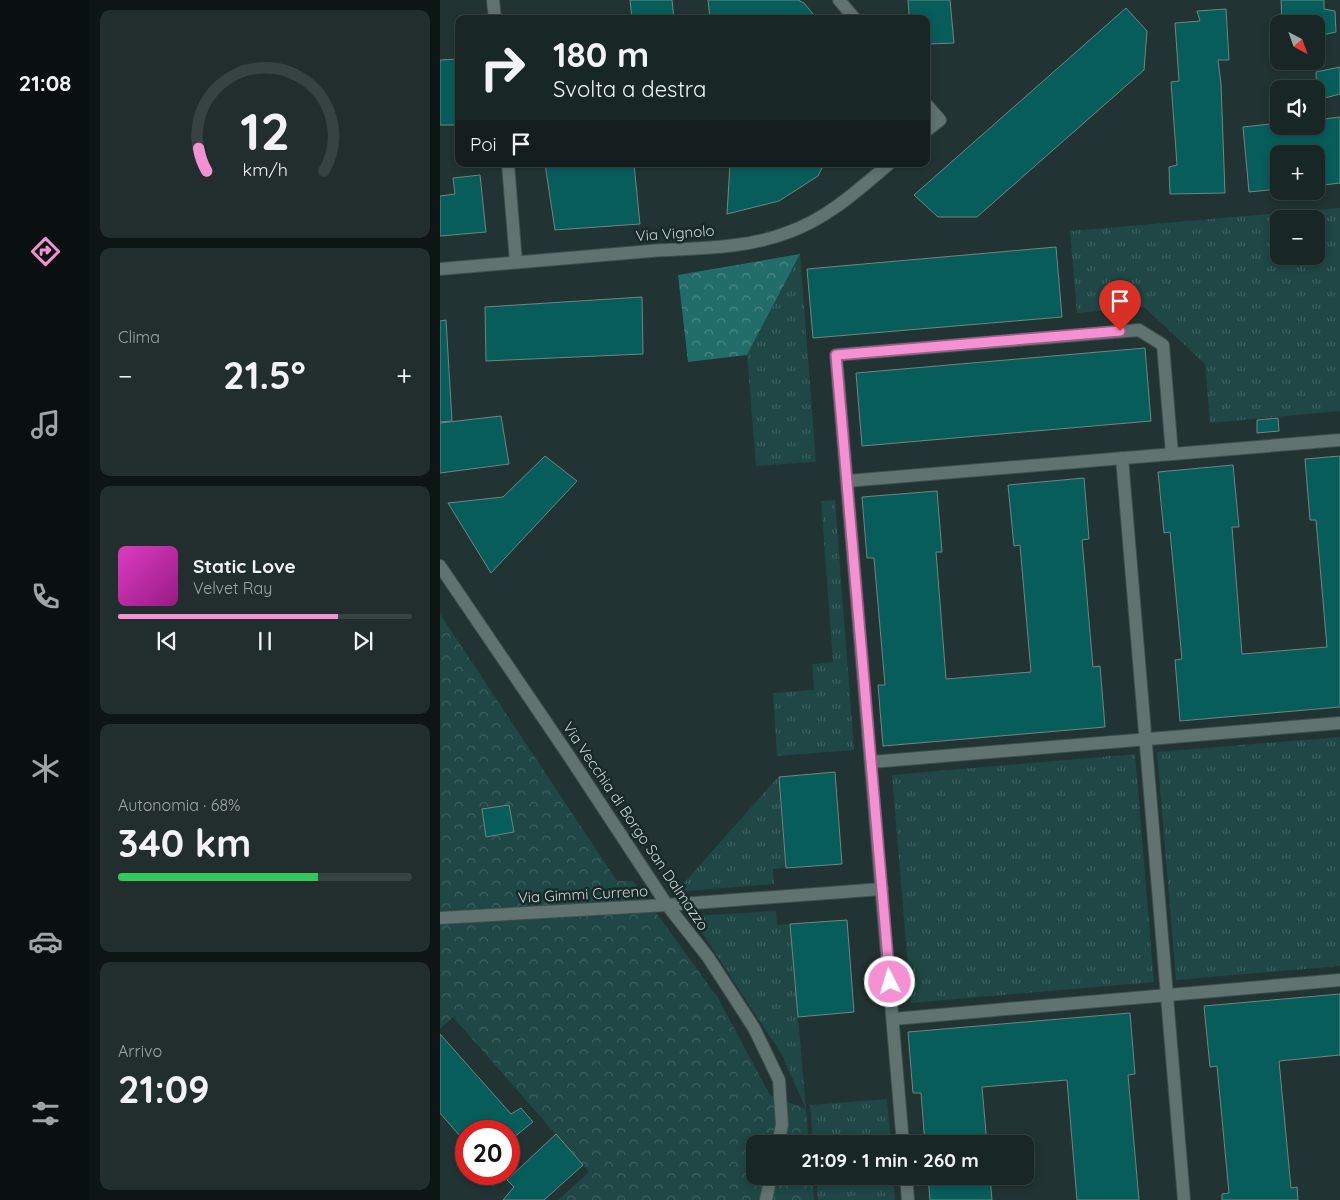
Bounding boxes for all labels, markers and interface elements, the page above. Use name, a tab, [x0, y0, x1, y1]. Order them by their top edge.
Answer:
north arrow	[1270, 15, 1325, 70]
map controls	[1270, 15, 1325, 265]
text: 180 m	[553, 32, 649, 76]
icon: right	[470, 35, 535, 100]
text: 21:08	[19, 69, 71, 97]
text: Svolta a destra	[553, 75, 706, 103]
button: sound	[1270, 80, 1325, 135]
text: 12	[240, 98, 290, 163]
icon: arrive	[507, 130, 535, 158]
text: Poi	[470, 132, 497, 156]
button: +	[1270, 145, 1325, 200]
text: km/h	[242, 158, 288, 180]
button: −	[1270, 210, 1325, 265]
street label: Via Vignolo	[635, 221, 715, 245]
icon: directions	[28, 234, 63, 269]
pin	[1099, 280, 1141, 331]
icon: arrive	[1106, 287, 1134, 315]
text: Clima	[118, 327, 160, 347]
text: 21.5°	[223, 351, 306, 399]
text: −	[118, 358, 133, 393]
text: +	[396, 358, 412, 393]
icon: music	[28, 407, 63, 442]
text: Static Love	[193, 554, 296, 578]
text: Velvet Ray	[193, 578, 272, 598]
icon: phone	[28, 579, 63, 614]
icon: previous	[153, 627, 181, 655]
icon: pause	[251, 627, 279, 655]
icon: next	[349, 627, 377, 655]
street label: Via Vecchia di Borgo San Dalmazzo	[559, 718, 713, 934]
icon: climate	[28, 751, 63, 786]
text: Autonomia · 68%	[118, 795, 240, 815]
text: 340 km	[118, 819, 251, 867]
street label: Via Gimmi Curreno	[517, 881, 649, 907]
icon: car	[28, 924, 63, 959]
position arrow	[863, 955, 915, 1007]
text: Arrivo	[118, 1041, 162, 1061]
text: 21:09	[118, 1065, 210, 1113]
icon: filters	[28, 1096, 63, 1131]
speed limit sign: 20	[455, 1120, 520, 1185]
text: 21:09 · 1 min · 260 m	[801, 1148, 979, 1172]

